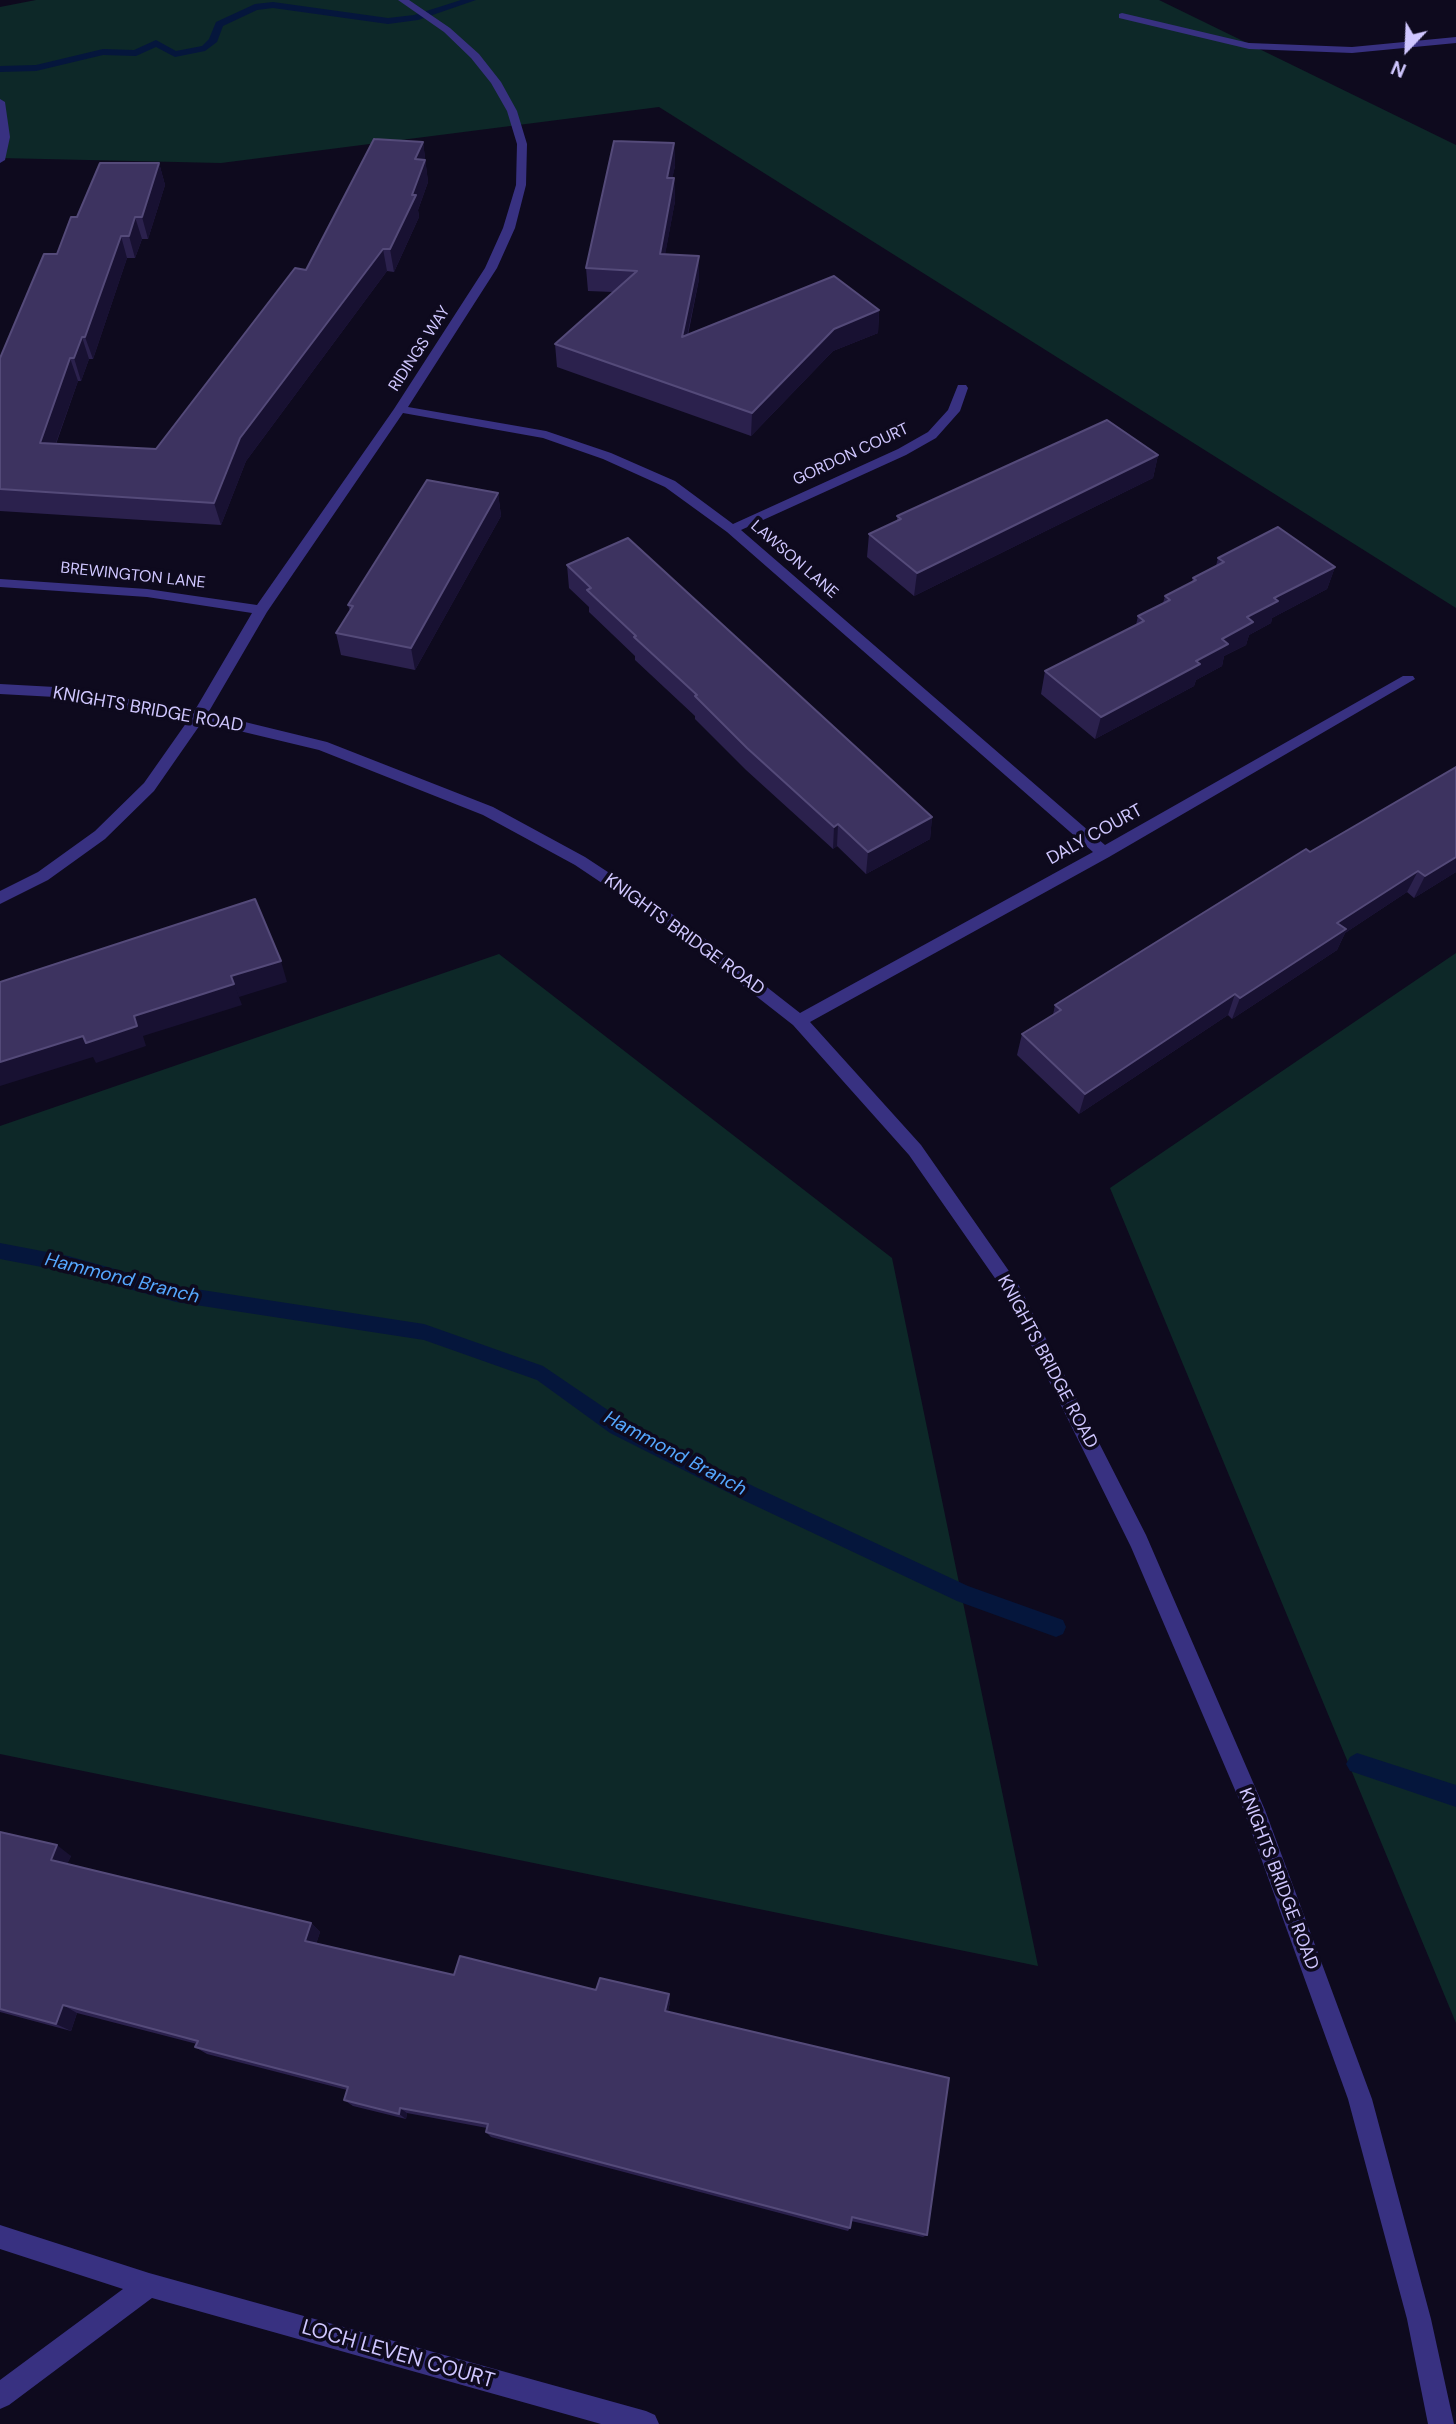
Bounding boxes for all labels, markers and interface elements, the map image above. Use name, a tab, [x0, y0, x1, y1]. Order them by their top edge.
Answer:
north arrow	[1372, 14, 1442, 84]
text: N	[1387, 55, 1410, 83]
street label: RIDINGS WAY	[385, 303, 455, 395]
street label: GORDON COURT	[790, 420, 912, 490]
street label: LAWSON LANE	[746, 517, 842, 603]
street label: BREWINGTON LANE	[59, 559, 207, 593]
street label: KNIGHTS BRIDGE ROAD	[51, 683, 245, 737]
street label: DALY COURT	[1044, 800, 1146, 870]
street label: KNIGHTS BRIDGE ROAD	[600, 870, 768, 1000]
water label: Hammond Branch	[43, 1249, 201, 1309]
street label: KNIGHTS BRIDGE ROAD	[992, 1272, 1102, 1452]
water label: Hammond Branch	[600, 1407, 750, 1501]
street label: KNIGHTS BRIDGE ROAD	[1233, 1785, 1323, 1973]
street label: LOCH LEVEN COURT	[299, 2315, 497, 2395]

